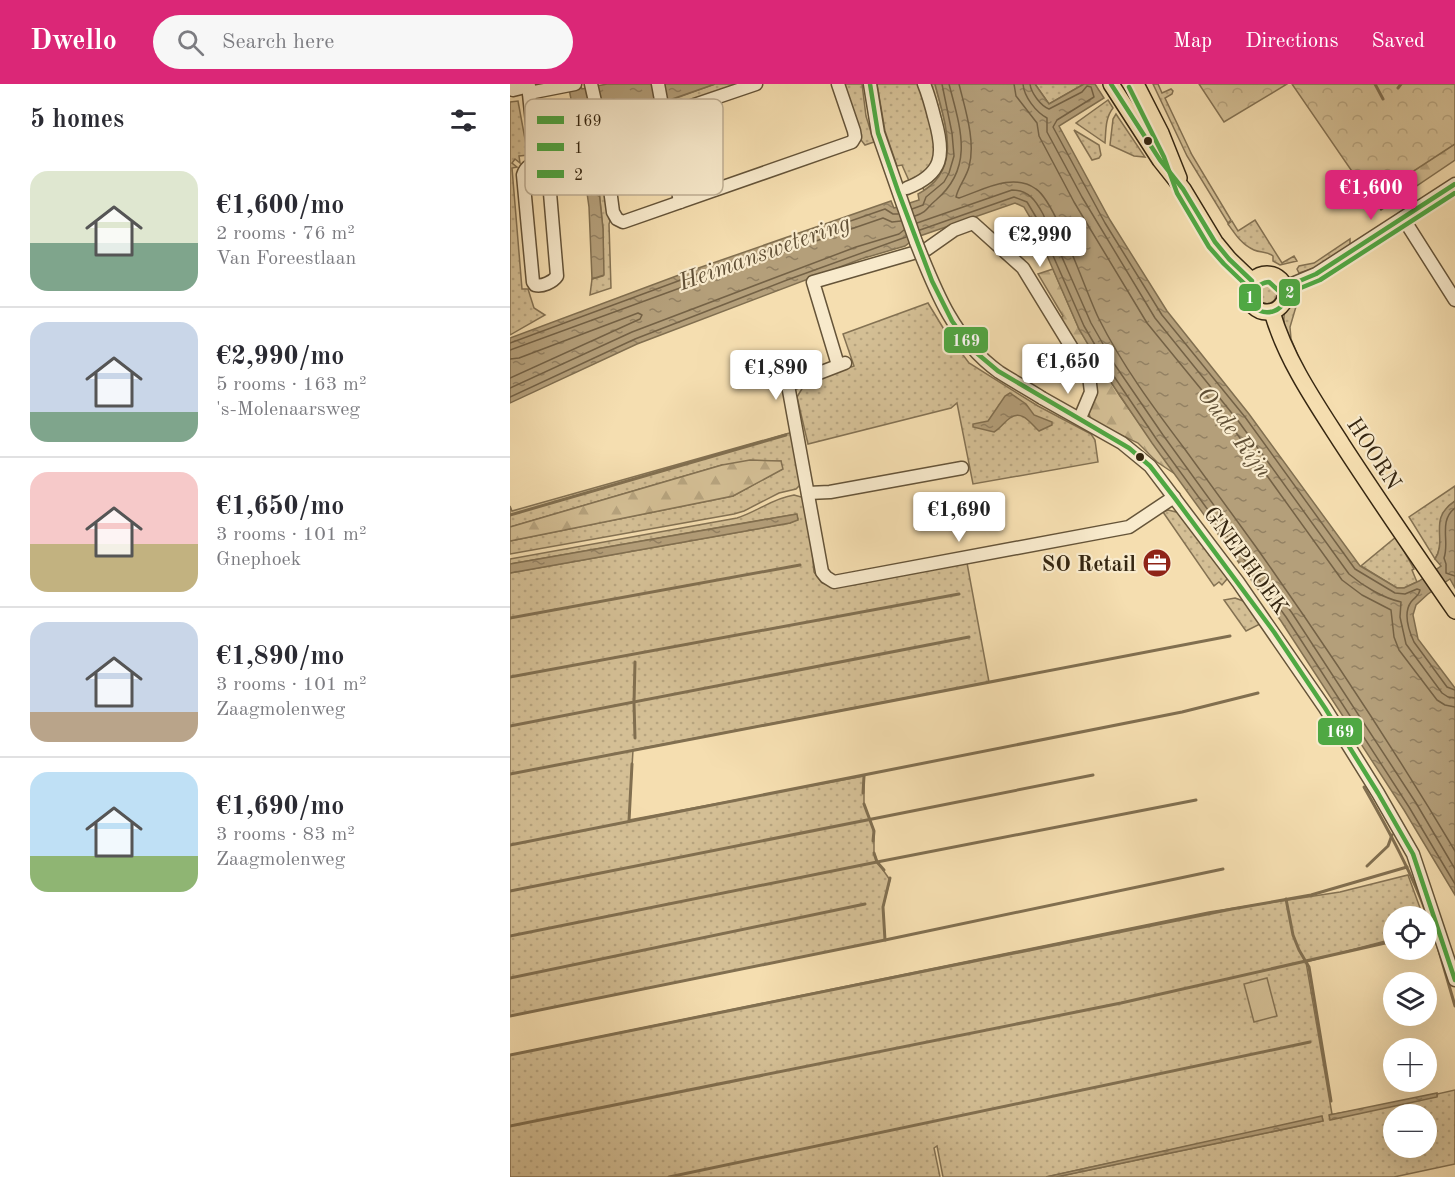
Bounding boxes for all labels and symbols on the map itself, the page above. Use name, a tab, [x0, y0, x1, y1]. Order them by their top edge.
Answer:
legend	[525, 99, 723, 195]
text: 169	[574, 114, 602, 130]
unlabelled marker	[1142, 135, 1154, 147]
text: 1	[574, 141, 583, 157]
text: 2	[574, 168, 583, 184]
pin: €1,600	[1322, 170, 1420, 221]
water label: Heimanswetering	[675, 211, 854, 296]
pin: €2,990	[991, 217, 1089, 268]
line badge: 2	[1278, 278, 1301, 307]
line badge: 1	[1238, 283, 1262, 312]
text: 2	[1285, 286, 1295, 302]
text: 1	[1245, 291, 1255, 307]
line badge: 169	[943, 326, 989, 354]
text: 169	[952, 334, 980, 350]
pin: €1,650	[1019, 344, 1117, 395]
pin: €1,890	[727, 350, 825, 401]
water label: Oude Rijn	[1192, 383, 1275, 483]
street label: HOORN	[1342, 414, 1405, 494]
unlabelled marker	[1134, 451, 1146, 463]
pin: €1,690	[910, 492, 1008, 543]
street label: GNEPHOEK	[1199, 503, 1292, 619]
office icon: SO Retail	[1141, 547, 1173, 579]
place label: SO Retail	[1042, 554, 1136, 576]
line badge: 169	[1317, 717, 1363, 746]
text: 169	[1326, 725, 1354, 741]

